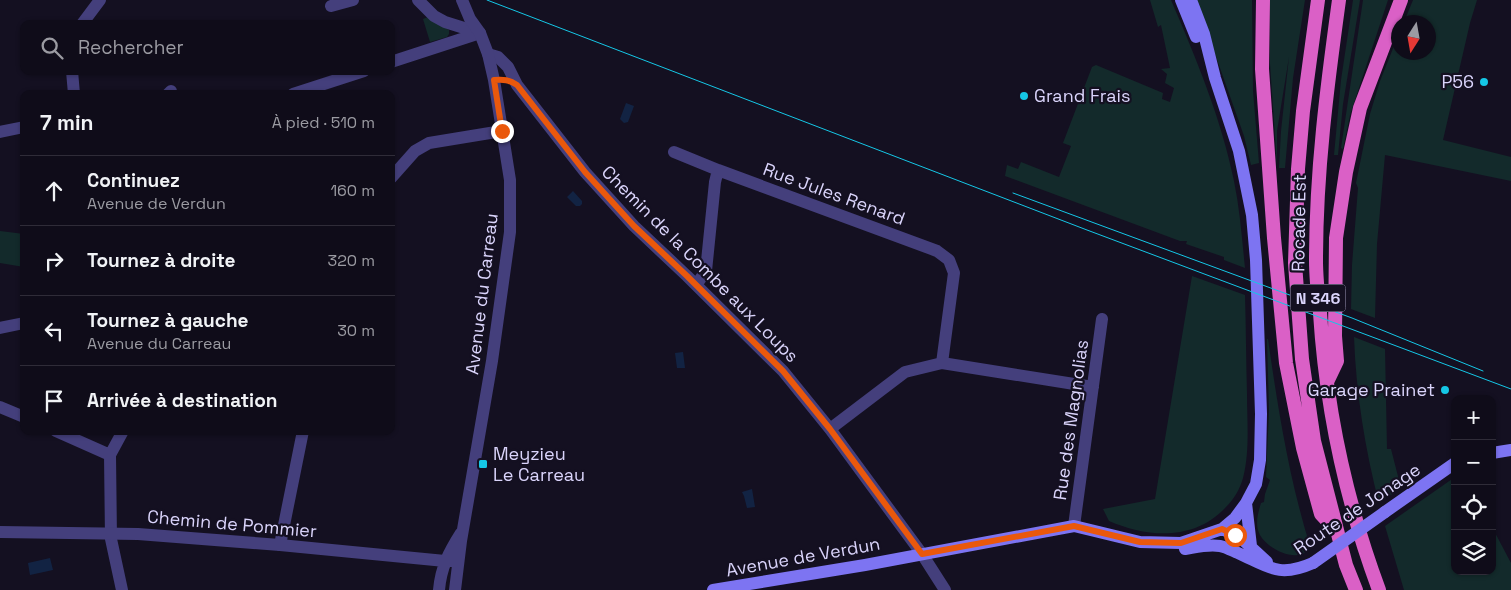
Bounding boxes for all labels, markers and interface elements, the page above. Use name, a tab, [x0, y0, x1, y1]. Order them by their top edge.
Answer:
north arrow	[1391, 15, 1436, 60]
search box	[20, 20, 395, 75]
icon: search	[38, 34, 66, 62]
text: Rechercher	[78, 35, 184, 60]
place label: P56	[1441, 70, 1474, 93]
marker: P56	[1478, 76, 1490, 88]
place label: Grand Frais	[1034, 84, 1130, 107]
marker: Grand Frais	[1018, 90, 1030, 102]
text: 7 min	[40, 109, 93, 136]
text: À pied · 510 m	[272, 112, 375, 133]
route end	[491, 120, 514, 143]
street label: Rue Jules Renard	[760, 157, 908, 230]
street label: Chemin de la Combe aux Loups	[597, 160, 804, 367]
text: Continuez	[87, 168, 180, 193]
street label: Rocade Est	[1286, 174, 1311, 272]
icon: ahead	[40, 177, 68, 205]
text: 160 m	[330, 180, 375, 201]
text: Avenue de Verdun	[87, 193, 226, 214]
street label: Avenue du Carreau	[460, 212, 503, 376]
icon: right	[40, 247, 68, 275]
text: Tournez à droite	[87, 248, 236, 273]
text: 320 m	[328, 250, 375, 271]
road number: N 346	[1290, 284, 1346, 312]
text: Tournez à gauche	[87, 308, 249, 333]
icon: left	[40, 317, 68, 345]
text: 30 m	[337, 320, 375, 341]
text: Avenue du Carreau	[87, 333, 231, 354]
street label: Rue des Magnolias	[1048, 338, 1093, 502]
place label: Garage Prainet	[1308, 378, 1435, 401]
marker: Garage Prainet	[1439, 384, 1451, 396]
icon: arrive	[40, 387, 68, 415]
text: Arrivée à destination	[87, 388, 277, 413]
map controls	[1451, 395, 1496, 575]
button: +	[1451, 395, 1496, 440]
button: −	[1451, 440, 1496, 485]
place label: Meyzieu Le Carreau	[493, 442, 585, 486]
marker: Meyzieu Le Carreau	[477, 458, 489, 470]
street label: Route de Jonage	[1289, 458, 1425, 560]
button: locate	[1451, 485, 1496, 530]
street label: Chemin de Pommier	[146, 505, 318, 542]
route start	[1224, 524, 1247, 547]
button: layers	[1451, 530, 1496, 575]
street label: Avenue de Verdun	[724, 532, 882, 581]

